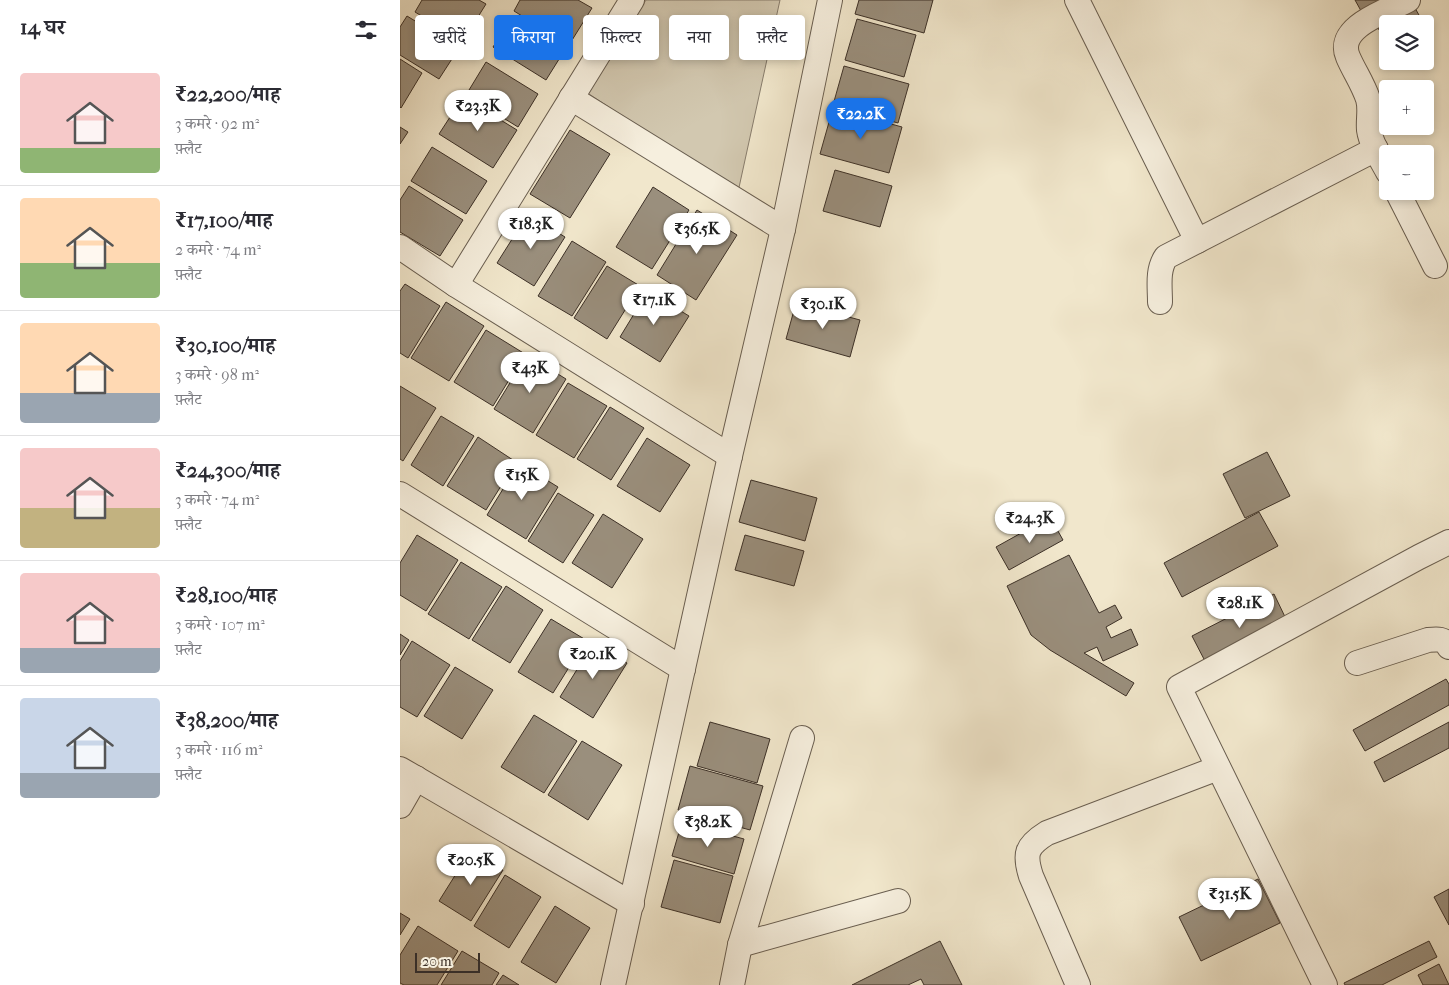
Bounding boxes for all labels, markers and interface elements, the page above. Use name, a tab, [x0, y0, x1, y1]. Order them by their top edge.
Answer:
text: 14 घर	[20, 15, 65, 39]
chip: खरीदें	[415, 15, 484, 60]
chip: किराया	[494, 15, 573, 60]
chip: फ़िल्टर	[583, 15, 659, 60]
chip: नया	[669, 15, 729, 60]
chip: फ़्लैट	[739, 15, 805, 60]
map controls	[1379, 15, 1434, 200]
button: layers	[1379, 15, 1434, 70]
icon: filters	[352, 16, 380, 44]
button: +	[1379, 80, 1434, 135]
text: ₹22,200/माह	[175, 82, 280, 106]
pin: ₹23.3K	[437, 90, 519, 132]
icon: home	[60, 93, 120, 153]
text: ₹23.3K	[455, 96, 501, 115]
pin: ₹22.2K	[820, 98, 902, 140]
text: ₹22.2K	[837, 104, 885, 123]
text: 3 कमरे · 92 m²	[175, 114, 259, 133]
text: फ़्लैट	[175, 139, 202, 158]
button: −	[1379, 145, 1434, 200]
text: ₹17,100/माह	[175, 208, 273, 232]
pin: ₹18.3K	[490, 208, 572, 250]
pin: ₹36.5K	[656, 212, 738, 255]
text: ₹18.3K	[509, 214, 553, 233]
icon: home	[60, 218, 120, 278]
text: ₹36.5K	[674, 219, 720, 238]
text: 2 कमरे · 74 m²	[175, 240, 261, 259]
text: फ़्लैट	[175, 265, 202, 284]
pin: ₹17.1K	[613, 284, 695, 326]
pin: ₹30.1K	[782, 288, 864, 330]
text: ₹17.1K	[633, 290, 675, 309]
text: ₹30.1K	[801, 294, 845, 313]
text: ₹30,100/माह	[175, 333, 275, 357]
icon: home	[60, 343, 120, 403]
pin: ₹43K	[500, 352, 560, 394]
text: ₹43K	[512, 358, 548, 377]
text: 3 कमरे · 98 m²	[175, 365, 259, 384]
text: फ़्लैट	[175, 390, 202, 409]
text: ₹24,300/माह	[175, 458, 280, 482]
pin: ₹15K	[492, 458, 552, 501]
text: ₹15K	[505, 465, 539, 484]
icon: home	[60, 468, 120, 528]
text: 3 कमरे · 74 m²	[175, 490, 259, 509]
pin: ₹24.3K	[989, 502, 1071, 544]
text: ₹24.3K	[1006, 508, 1054, 527]
text: फ़्लैट	[175, 515, 202, 534]
text: ₹28,100/माह	[175, 583, 277, 607]
pin: ₹28.1K	[1199, 586, 1281, 629]
icon: home	[60, 593, 120, 653]
text: ₹28.1K	[1217, 593, 1263, 612]
text: 3 कमरे · 107 m²	[175, 615, 265, 634]
pin: ₹20.1K	[552, 638, 634, 680]
text: फ़्लैट	[175, 640, 202, 659]
text: ₹20.1K	[570, 644, 616, 663]
text: ₹38,200/माह	[175, 708, 278, 732]
icon: home	[60, 718, 120, 778]
text: 3 कमरे · 116 m²	[175, 740, 263, 759]
text: फ़्लैट	[175, 765, 202, 784]
pin: ₹38.2K	[667, 806, 749, 848]
text: ₹38.2K	[685, 812, 731, 831]
pin: ₹20.5K	[430, 844, 512, 886]
text: ₹20.5K	[447, 850, 495, 869]
pin: ₹31.5K	[1189, 878, 1271, 920]
text: ₹31.5K	[1209, 884, 1251, 903]
scale bar	[415, 950, 480, 973]
text: 20 m	[422, 953, 452, 970]

